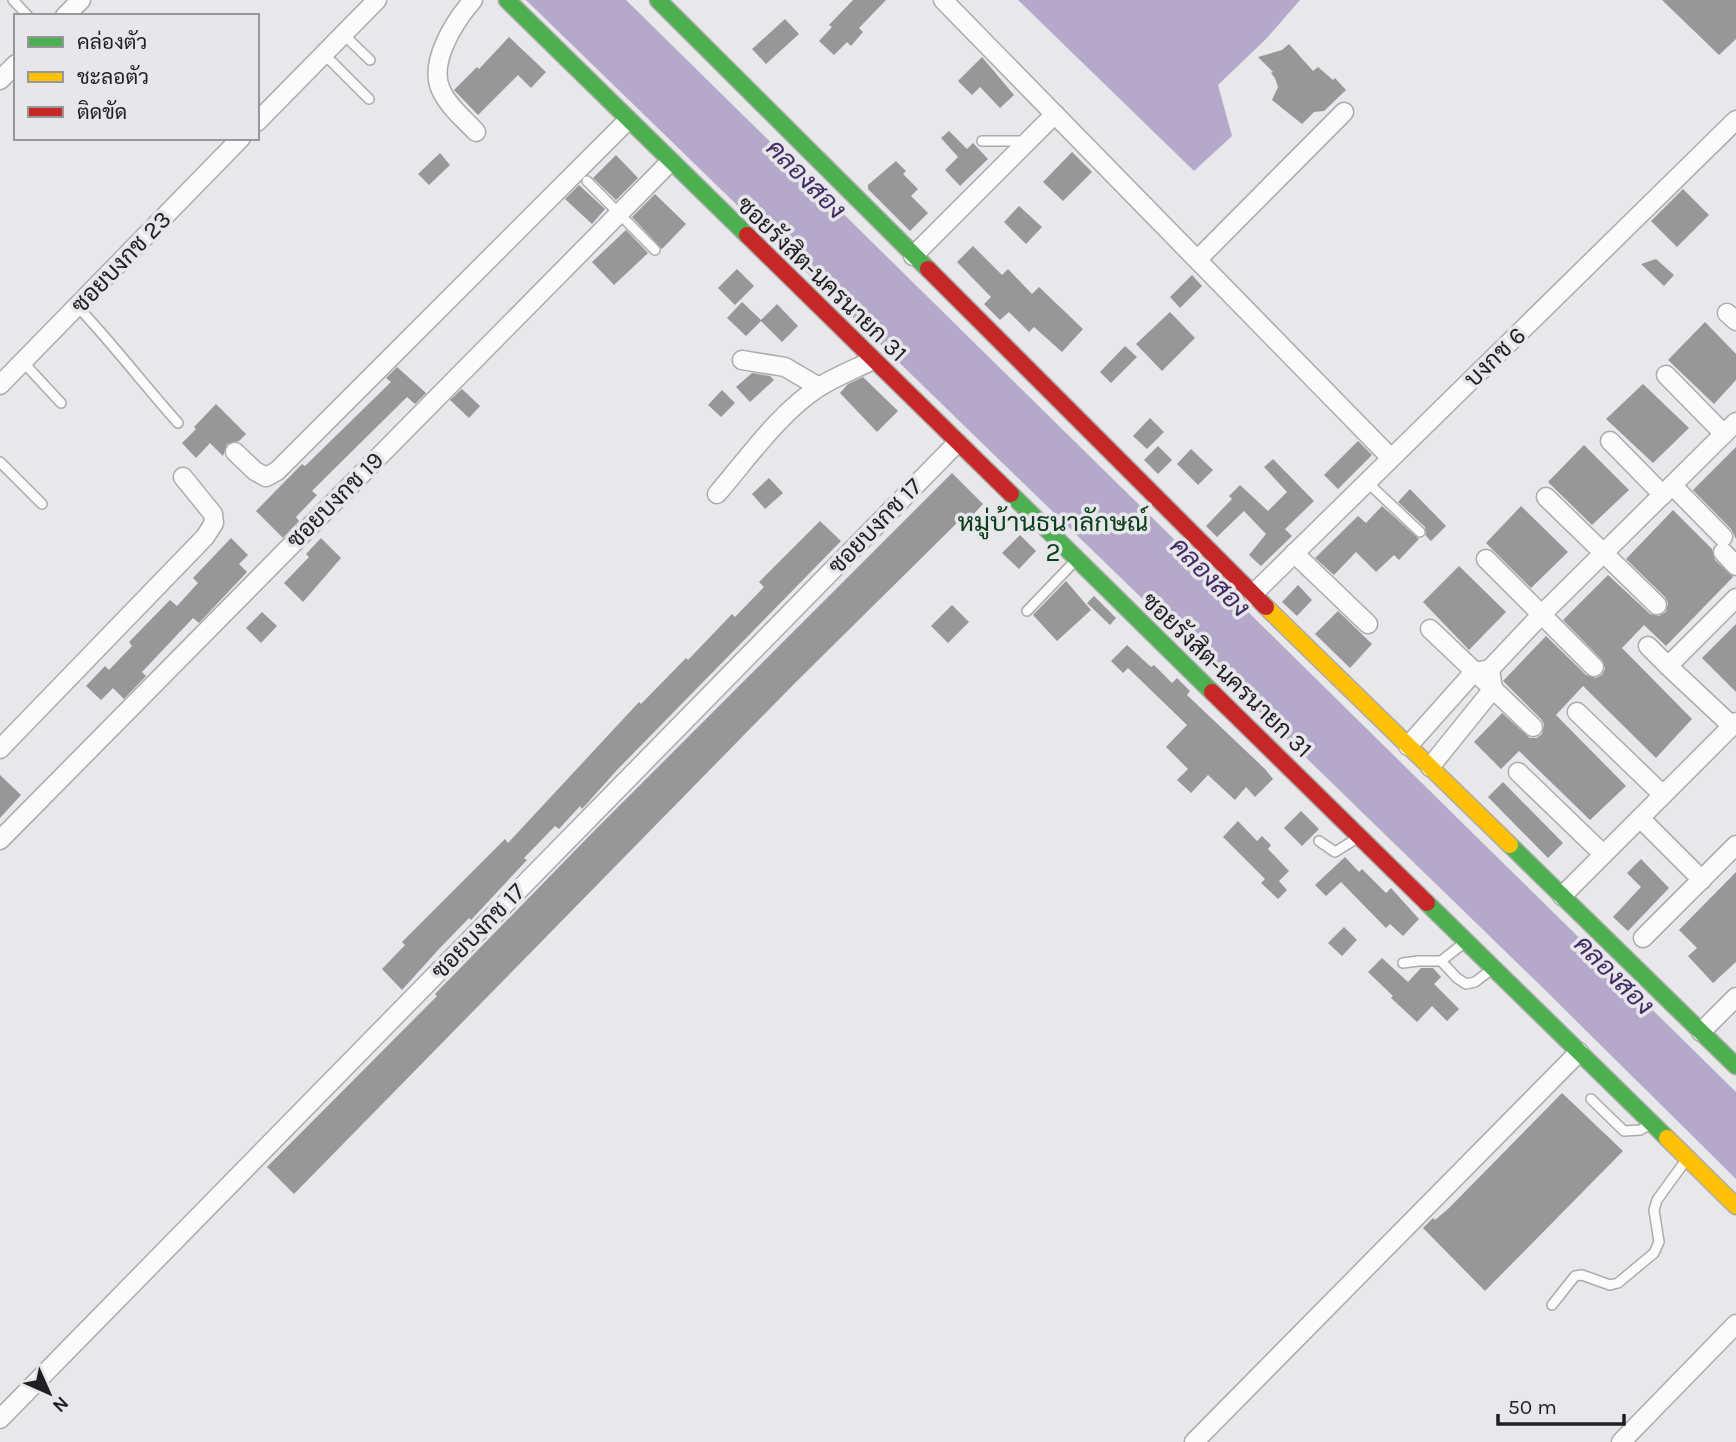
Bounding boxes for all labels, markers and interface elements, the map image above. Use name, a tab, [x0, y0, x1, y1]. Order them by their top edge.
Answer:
legend	[14, 14, 259, 140]
text: คล่องตัว	[77, 30, 147, 54]
text: ชะลอตัว	[77, 65, 149, 89]
text: ติดขัด	[77, 100, 127, 124]
water label: คลองสอง	[760, 133, 852, 225]
street label: ซอยรังสิต-นครนายก 31	[731, 191, 913, 367]
street label: ซอยบงกช 23	[65, 205, 177, 319]
street label: บงกช 6	[1459, 321, 1531, 393]
street label: ซอยบงกช 19	[281, 446, 389, 554]
street label: ซอยบงกช 17	[822, 472, 928, 580]
district label: หมู่บ้านธนาลักษณ์ 2	[958, 505, 1148, 568]
water label: คลองสอง	[1164, 531, 1256, 623]
street label: ซอยรังสิต-นครนายก 31	[1136, 587, 1318, 763]
street label: ซอยบงกช 17	[425, 877, 531, 985]
water label: คลองสอง	[1568, 929, 1660, 1021]
north arrow	[14, 1358, 84, 1428]
scale bar	[1498, 1382, 1624, 1426]
text: N	[48, 1392, 73, 1417]
text: 50 m	[1508, 1395, 1557, 1419]

